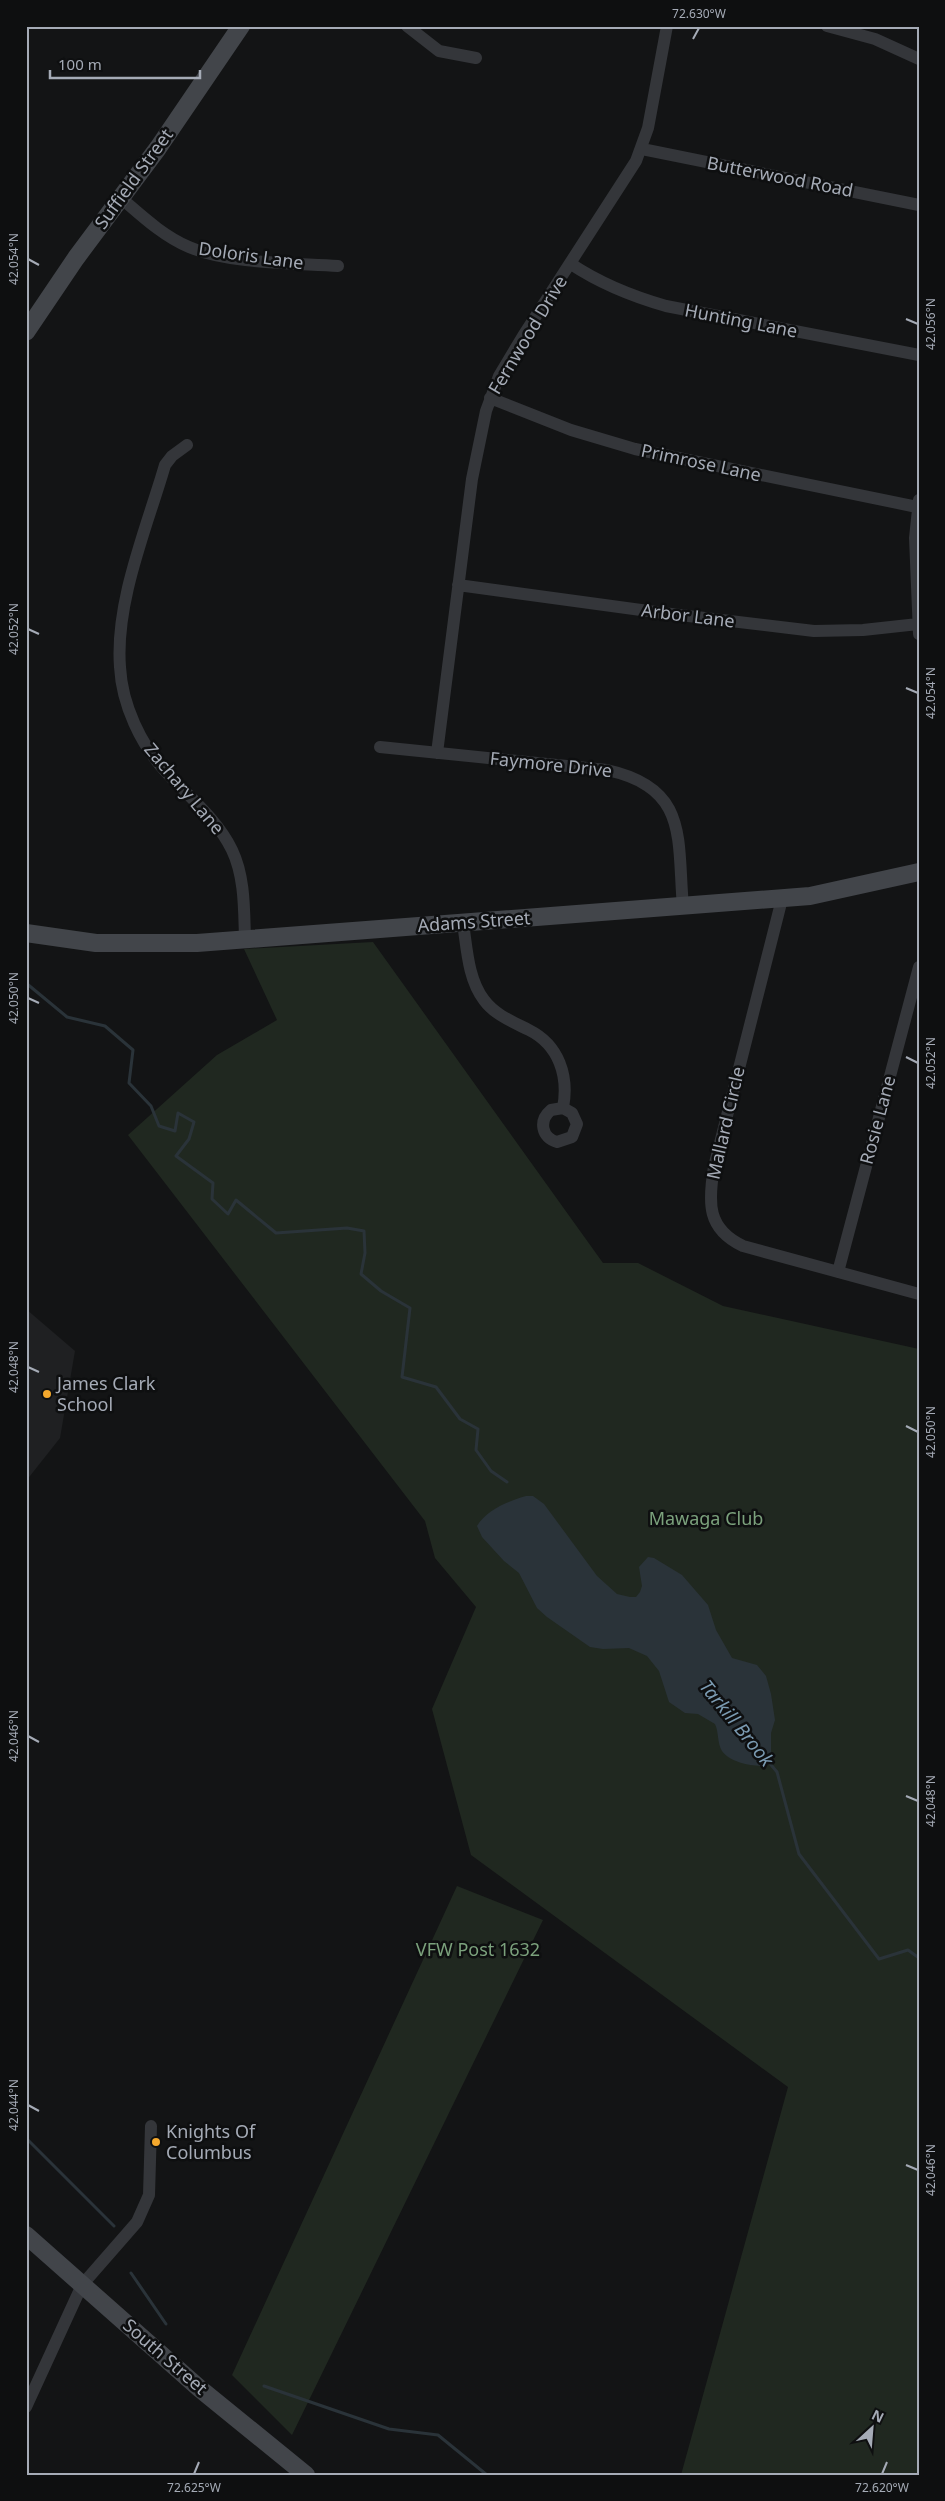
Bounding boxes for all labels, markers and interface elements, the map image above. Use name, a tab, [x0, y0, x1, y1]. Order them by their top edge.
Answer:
text: 72.630°W	[672, 5, 726, 22]
scale bar	[50, 48, 200, 80]
text: 100 m	[58, 54, 102, 74]
street label: Suffield Street	[89, 123, 178, 234]
street label: Butterwood Road	[705, 150, 855, 202]
text: 42.054°N	[5, 233, 22, 285]
street label: Doloris Lane	[197, 236, 305, 274]
street label: Fernwood Drive	[482, 271, 572, 398]
street label: Hunting Lane	[683, 297, 800, 343]
text: 42.056°N	[922, 298, 939, 350]
street label: Primrose Lane	[639, 438, 763, 486]
street label: Arbor Lane	[640, 597, 736, 633]
text: 42.052°N	[5, 603, 22, 655]
text: 42.054°N	[922, 667, 939, 719]
street label: Zachary Lane	[139, 738, 230, 839]
street label: Faymore Drive	[489, 746, 613, 782]
street label: Adams Street	[417, 905, 532, 937]
text: 42.050°N	[5, 972, 22, 1024]
text: 42.052°N	[922, 1037, 939, 1089]
street label: Mallard Circle	[700, 1064, 750, 1182]
street label: Rosie Lane	[854, 1073, 900, 1167]
text: 42.048°N	[5, 1341, 22, 1393]
place label: James Clark School	[55, 1371, 156, 1416]
marker: James Clark School	[41, 1388, 53, 1400]
text: 42.050°N	[922, 1406, 939, 1458]
park label: Mawaga Club	[649, 1506, 763, 1530]
water label: Tarkill Brook	[694, 1674, 780, 1772]
text: 42.046°N	[5, 1710, 22, 1762]
text: 42.048°N	[922, 1775, 939, 1827]
park label: VFW Post 1632	[416, 1937, 540, 1961]
text: 42.044°N	[5, 2079, 22, 2131]
place label: Knights Of Columbus	[166, 2119, 256, 2164]
marker: Knights Of Columbus	[150, 2136, 162, 2148]
text: 42.046°N	[922, 2144, 939, 2196]
street label: South Street	[118, 2313, 213, 2400]
north arrow	[848, 2404, 898, 2454]
text: N	[869, 2405, 887, 2427]
text: 72.625°W	[167, 2479, 221, 2496]
text: 72.620°W	[855, 2479, 909, 2496]

